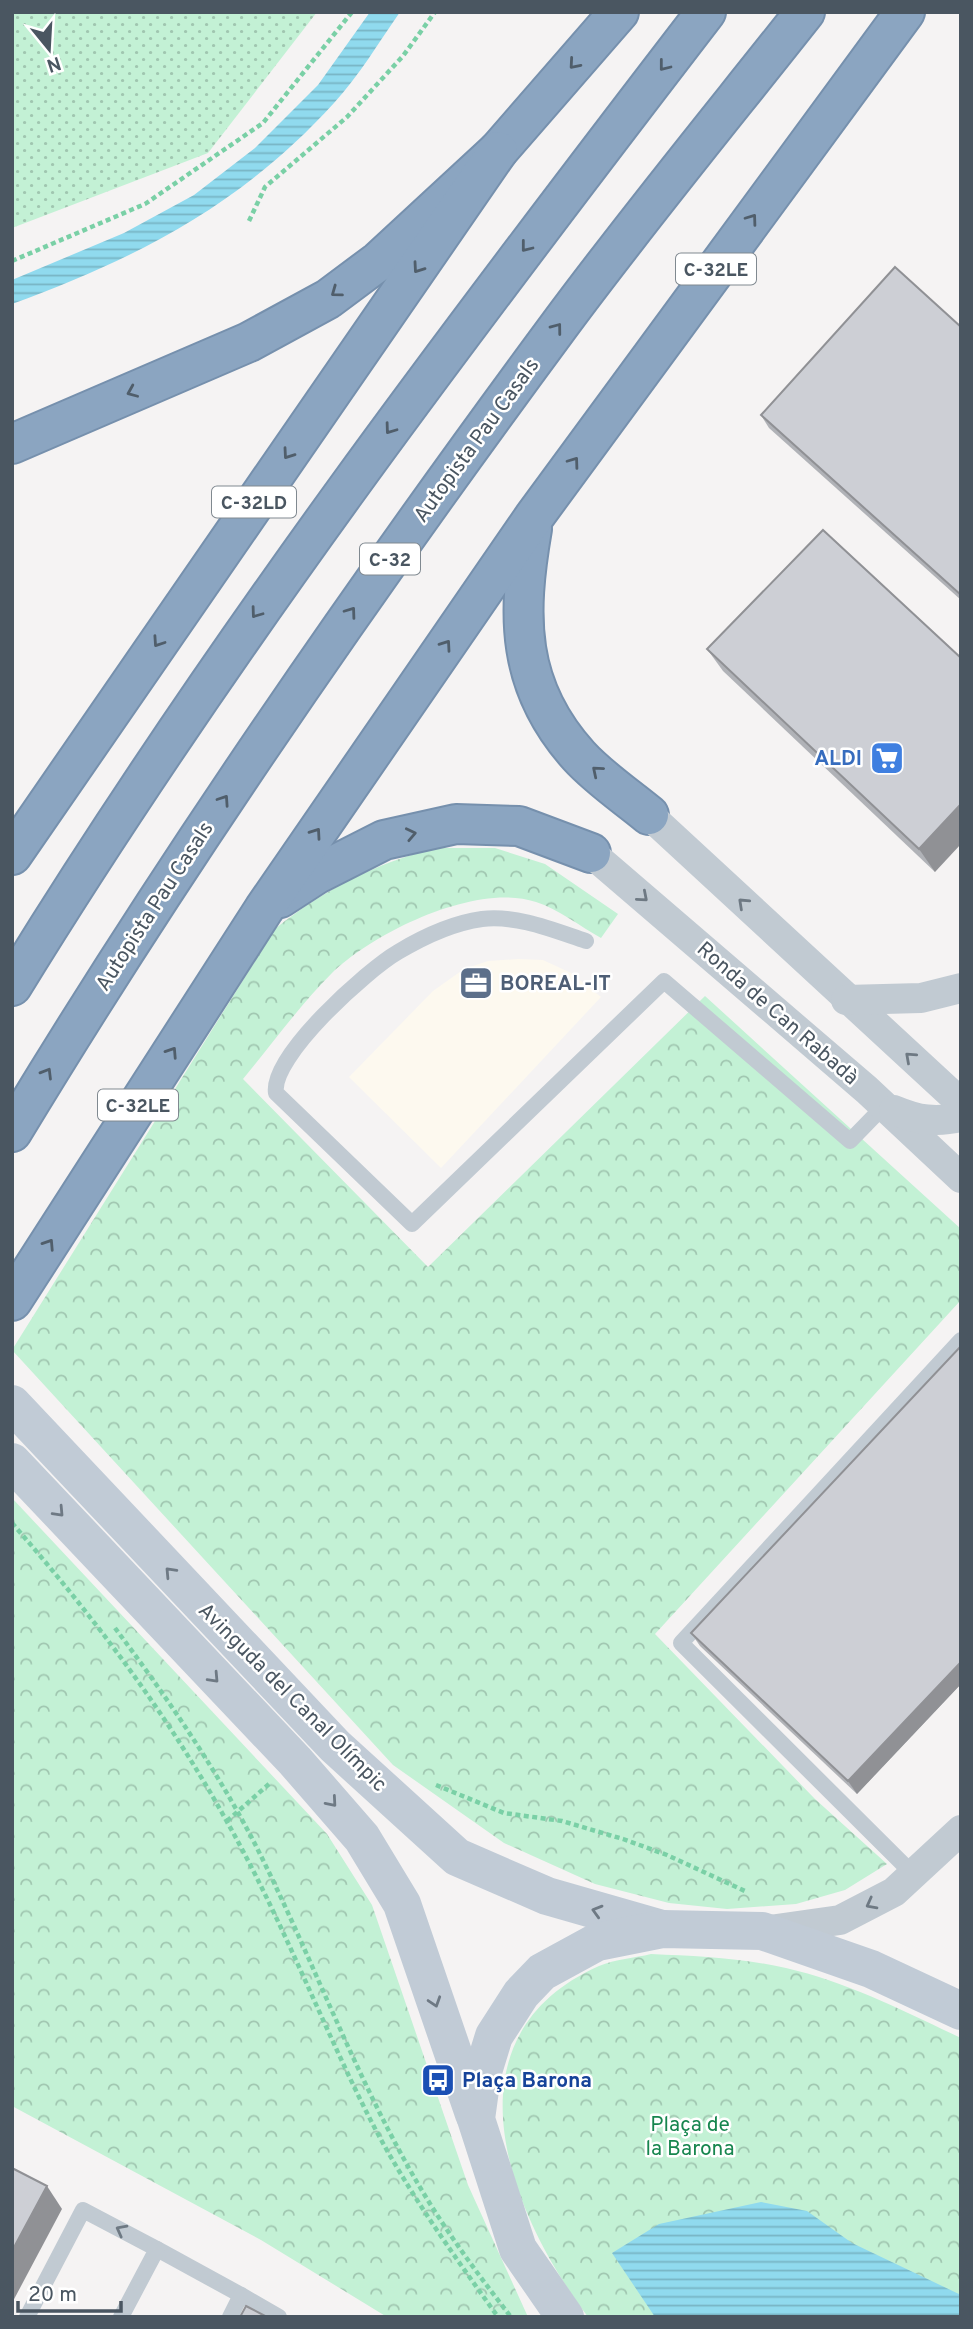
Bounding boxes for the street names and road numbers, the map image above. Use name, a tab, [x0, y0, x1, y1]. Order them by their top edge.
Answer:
road number: C-32LE	[676, 254, 756, 284]
street label: Autopista Pau Casals	[408, 353, 546, 529]
road number: C-32LD	[212, 486, 296, 517]
road number: C-32	[360, 544, 420, 574]
street label: Autopista Pau Casals	[90, 817, 220, 997]
street label: Ronda de Can Rabadà	[691, 936, 864, 1092]
road number: C-32LE	[98, 1090, 178, 1120]
street label: Avinguda del Canal Olímpic	[192, 1598, 392, 1798]

